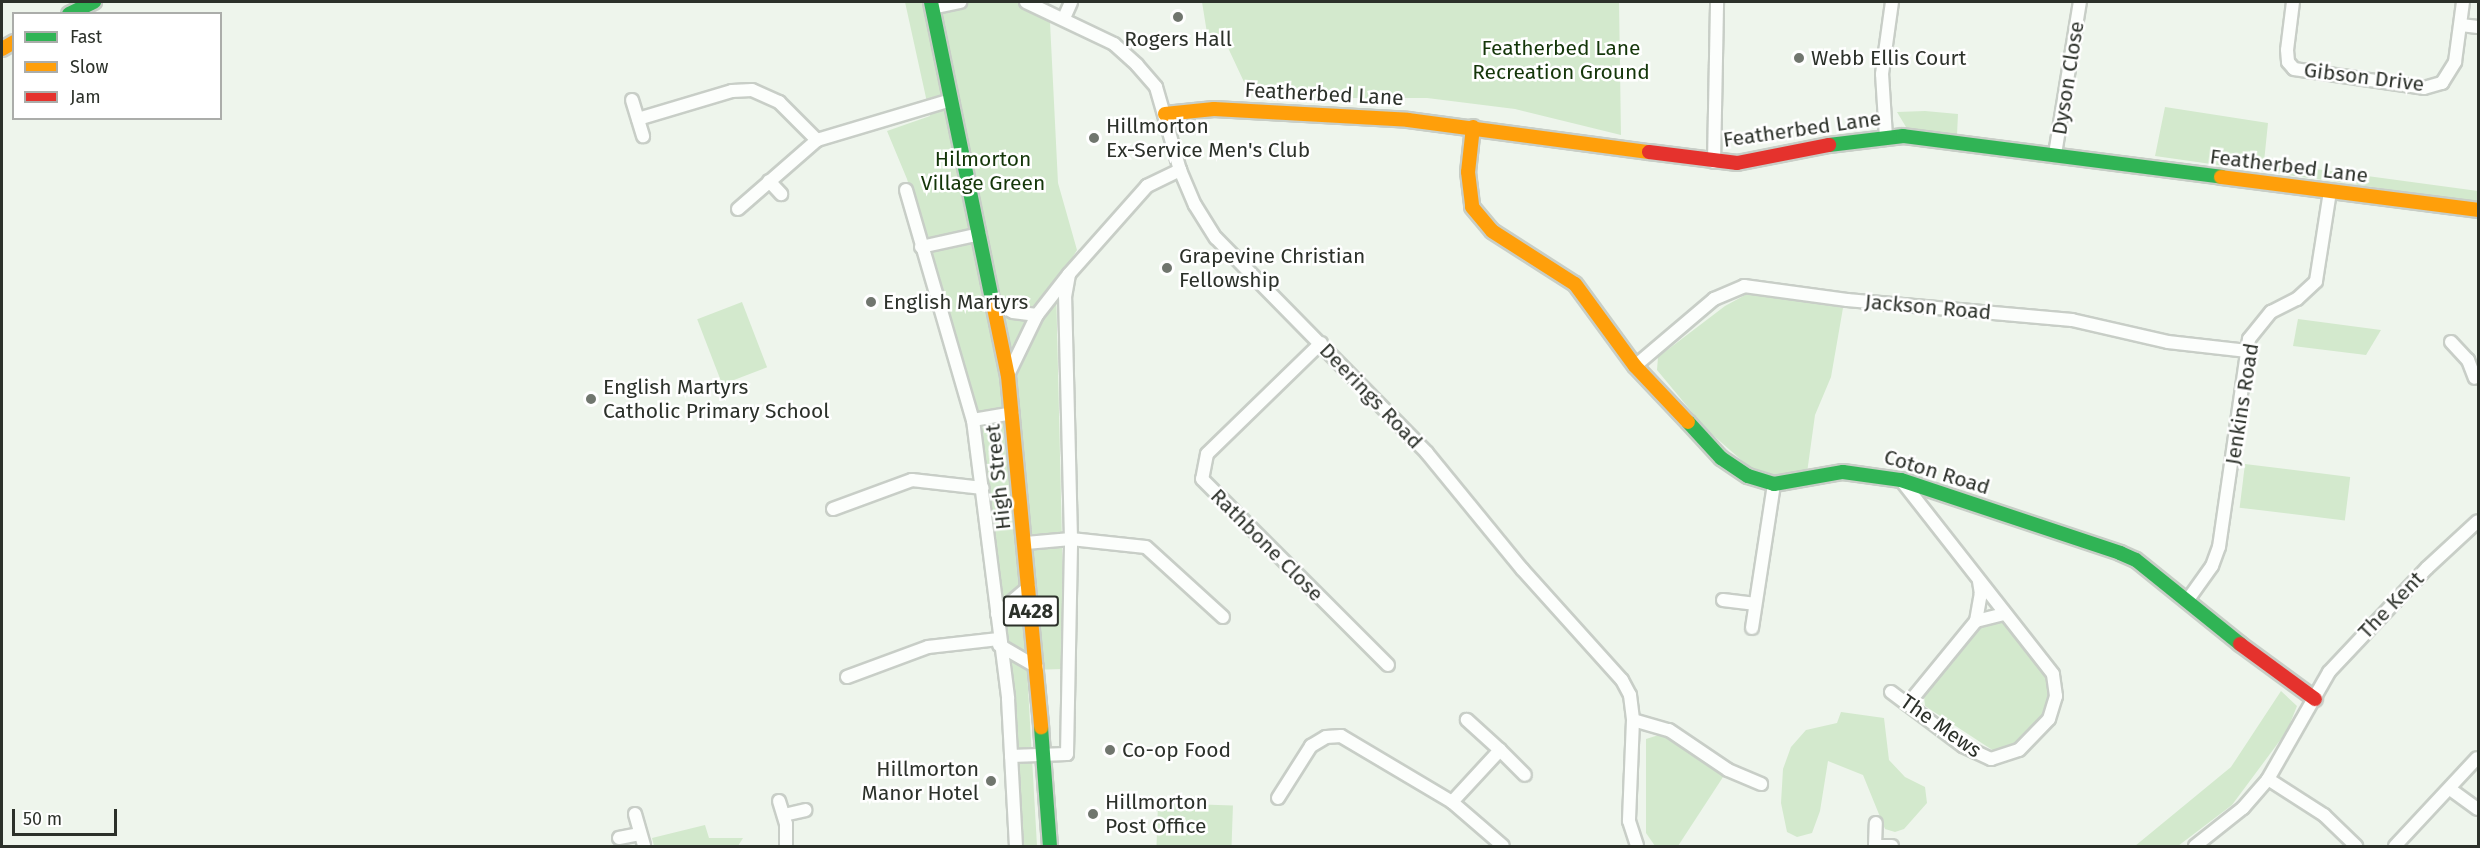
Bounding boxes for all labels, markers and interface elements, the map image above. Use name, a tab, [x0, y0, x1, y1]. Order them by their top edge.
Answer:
marker: Rogers Hall	[1171, 10, 1185, 24]
legend	[12, 12, 222, 120]
street label: Dyson Close	[2047, 19, 2089, 137]
text: Fast	[70, 26, 102, 48]
place label: Rogers Hall	[1124, 26, 1232, 52]
park label: Featherbed Lane Recreation Ground	[1472, 35, 1650, 85]
place label: Webb Ellis Court	[1811, 45, 1966, 71]
marker: Webb Ellis Court	[1792, 51, 1806, 65]
text: Slow	[70, 56, 108, 78]
street label: Gibson Drive	[2302, 57, 2426, 97]
street label: Featherbed Lane	[1244, 77, 1404, 111]
text: Jam	[70, 86, 101, 108]
street label: Featherbed Lane	[1721, 105, 1883, 153]
place label: Hillmorton Ex-Service Men's Club	[1106, 113, 1310, 163]
marker: Hillmorton Ex-Service Men's Club	[1087, 131, 1101, 145]
street label: Featherbed Lane	[2208, 144, 2370, 188]
park label: Hilmorton Village Green	[921, 146, 1045, 196]
place label: Grapevine Christian Fellowship	[1179, 243, 1365, 293]
marker: Grapevine Christian Fellowship	[1160, 261, 1174, 275]
place label: English Martyrs	[883, 289, 1028, 315]
street label: Jackson Road	[1864, 289, 1992, 325]
marker: English Martyrs	[864, 295, 878, 309]
street label: Deerings Road	[1314, 338, 1428, 454]
street label: Jenkins Road	[2220, 341, 2264, 467]
place label: English Martyrs Catholic Primary School	[603, 374, 830, 424]
marker: English Martyrs Catholic Primary School	[584, 392, 598, 406]
street label: High Street	[980, 423, 1016, 531]
street label: Coton Road	[1881, 444, 1993, 500]
street label: Rathbone Close	[1205, 483, 1329, 607]
street label: The Kent	[2353, 566, 2429, 644]
road number: A428	[1002, 594, 1060, 628]
street label: The Mews	[1896, 689, 1986, 763]
place label: Co-op Food	[1122, 737, 1231, 763]
marker: Co-op Food	[1103, 743, 1117, 757]
place label: Hillmorton Manor Hotel	[862, 756, 979, 806]
marker: Hillmorton Manor Hotel	[984, 774, 998, 788]
place label: Hillmorton Post Office	[1105, 789, 1208, 839]
scale bar	[15, 797, 120, 835]
marker: Hillmorton Post Office	[1086, 807, 1100, 821]
text: 50 m	[23, 808, 62, 830]

